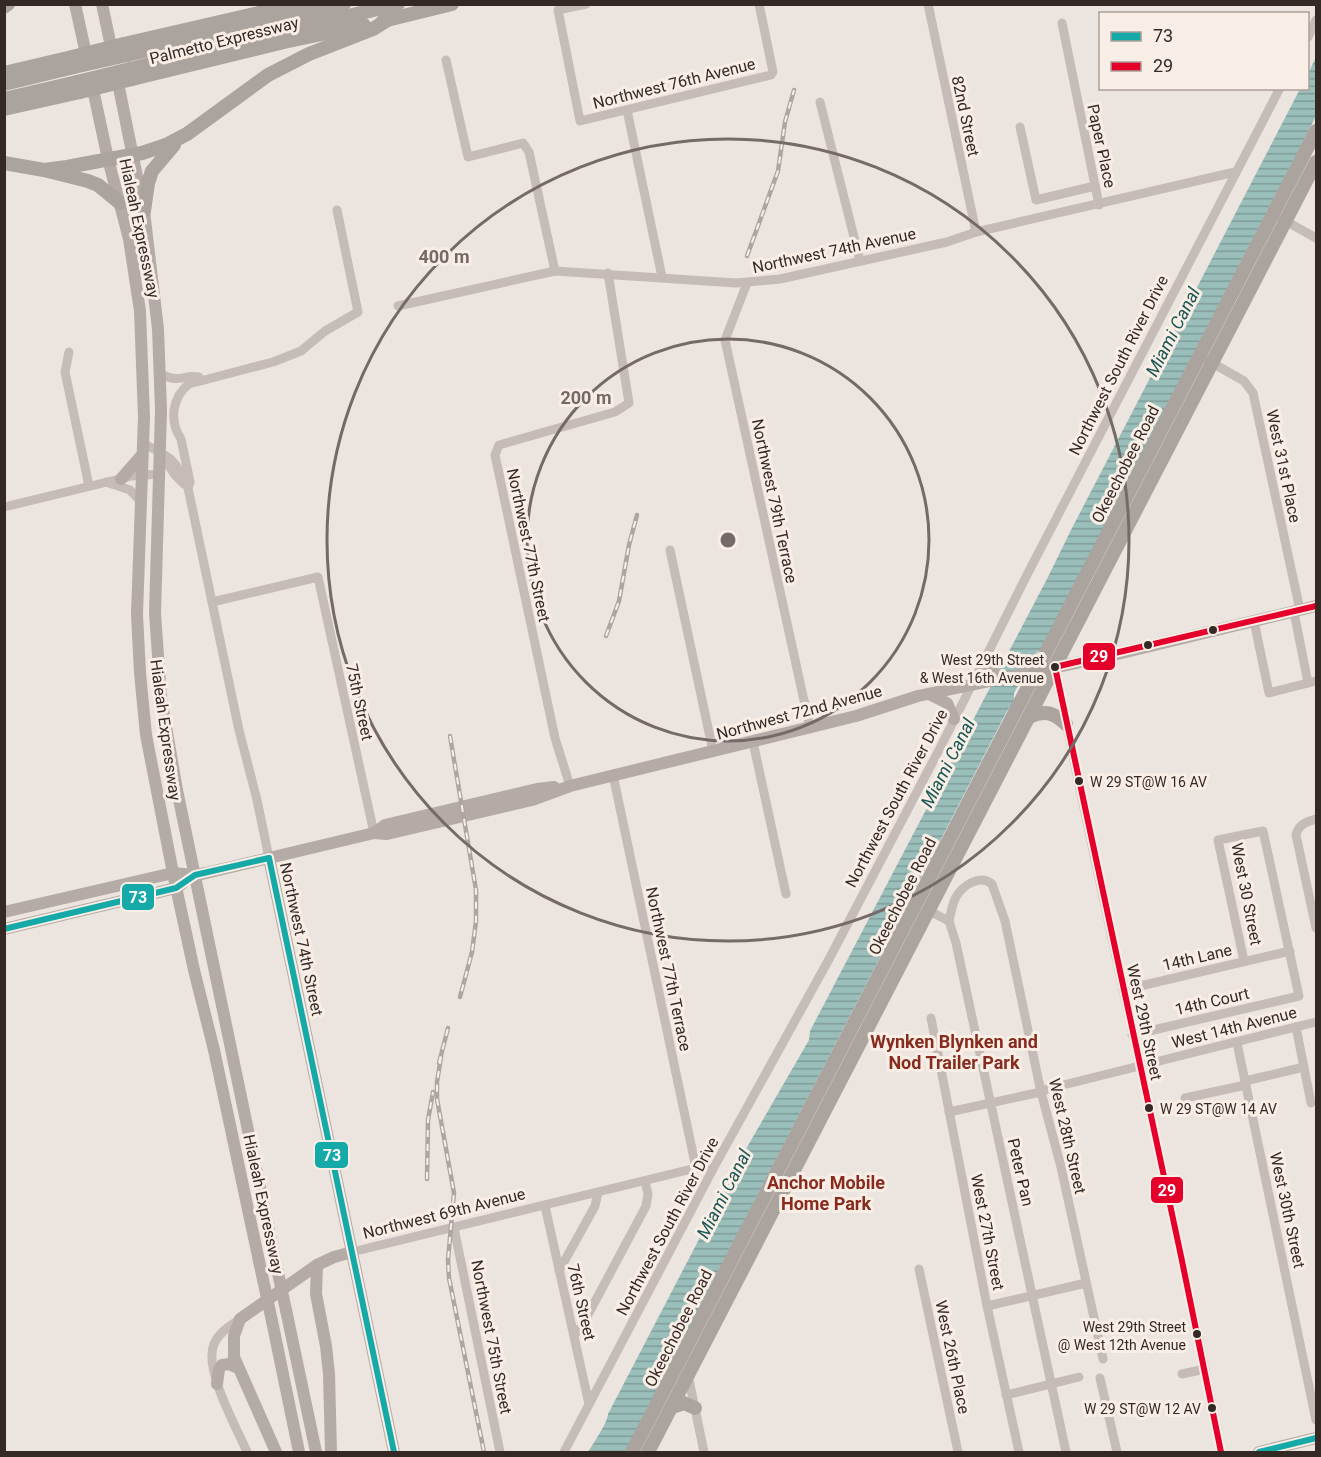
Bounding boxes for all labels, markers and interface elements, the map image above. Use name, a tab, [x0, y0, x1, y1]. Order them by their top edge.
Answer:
legend	[1099, 12, 1309, 90]
street label: Palmetto Expressway	[148, 13, 301, 68]
text: 73	[1153, 25, 1173, 46]
street label: Northwest 76th Avenue	[591, 54, 757, 113]
text: 29	[1153, 55, 1173, 76]
street label: 82nd Street	[948, 74, 983, 158]
street label: Paper Place	[1083, 102, 1120, 190]
street label: Hialeah Expressway	[115, 157, 164, 300]
street label: Northwest 74th Avenue	[751, 224, 918, 277]
text: 400 m	[418, 246, 470, 267]
street label: Northwest South River Drive	[1065, 272, 1172, 458]
water label: Miami Canal	[1141, 283, 1204, 380]
text: 200 m	[560, 387, 612, 408]
street label: Okeechobee Road	[1088, 402, 1163, 526]
street label: West 31st Place	[1262, 408, 1305, 524]
street label: Northwest 79th Terrace	[748, 417, 801, 585]
street label: Northwest 77th Street	[503, 467, 554, 624]
centre of rings	[718, 530, 738, 550]
unlabelled marker	[1207, 624, 1219, 636]
unlabelled marker	[1142, 639, 1154, 651]
line badge: 29	[1082, 642, 1116, 671]
text: 29	[1090, 647, 1108, 666]
place label: West 29th Street & West 16th Avenue	[920, 652, 1044, 686]
street label: Hialeah Expressway	[146, 658, 185, 802]
marker: West 29th Street & West 16th Avenue	[1049, 661, 1061, 673]
street label: 75th Street	[342, 662, 377, 742]
street label: Northwest 72nd Avenue	[714, 681, 884, 744]
street label: Northwest South River Drive	[841, 706, 952, 891]
water label: Miami Canal	[916, 714, 979, 811]
place label: W 29 ST@W 16 AV	[1090, 774, 1207, 790]
marker: W 29 ST@W 16 AV	[1073, 775, 1085, 787]
street label: Okeechobee Road	[865, 834, 940, 958]
street label: West 30 Street	[1227, 841, 1266, 947]
street label: Northwest 74th Street	[276, 861, 327, 1018]
line badge: 73	[121, 883, 155, 911]
street label: Northwest 77th Terrace	[642, 885, 695, 1053]
text: 73	[129, 888, 147, 907]
street label: 14th Lane	[1161, 940, 1234, 975]
street label: West 29th Street	[1123, 962, 1166, 1082]
street label: 14th Court	[1173, 984, 1251, 1019]
street label: West 14th Avenue	[1170, 1003, 1299, 1052]
district label: Wynken Blynken and Nod Trailer Park	[870, 1031, 1038, 1073]
street label: West 28th Street	[1045, 1076, 1090, 1196]
place label: W 29 ST@W 14 AV	[1160, 1101, 1277, 1117]
marker: W 29 ST@W 14 AV	[1143, 1102, 1155, 1114]
street label: Hialeah Expressway	[239, 1133, 288, 1276]
street label: Northwest South River Drive	[612, 1134, 723, 1319]
street label: Peter Pan	[1003, 1136, 1038, 1208]
line badge: 73	[314, 1141, 349, 1169]
water label: Miami Canal	[692, 1145, 755, 1242]
text: 73	[323, 1146, 341, 1165]
street label: West 30th Street	[1266, 1150, 1309, 1270]
district label: Anchor Mobile Home Park	[767, 1172, 885, 1214]
street label: West 27th Street	[967, 1172, 1008, 1292]
line badge: 29	[1150, 1176, 1184, 1204]
text: 29	[1158, 1181, 1176, 1200]
street label: Northwest 69th Avenue	[361, 1184, 527, 1243]
street label: Northwest 75th Street	[467, 1258, 516, 1416]
street label: 76th Street	[563, 1262, 600, 1342]
street label: Okeechobee Road	[641, 1266, 716, 1390]
street label: West 26th Place	[931, 1299, 974, 1416]
place label: West 29th Street @ West 12th Avenue	[1058, 1319, 1186, 1353]
marker: West 29th Street @ West 12th Avenue	[1191, 1328, 1203, 1340]
place label: W 29 ST@W 12 AV	[1084, 1401, 1201, 1417]
marker: W 29 ST@W 12 AV	[1206, 1402, 1218, 1414]

